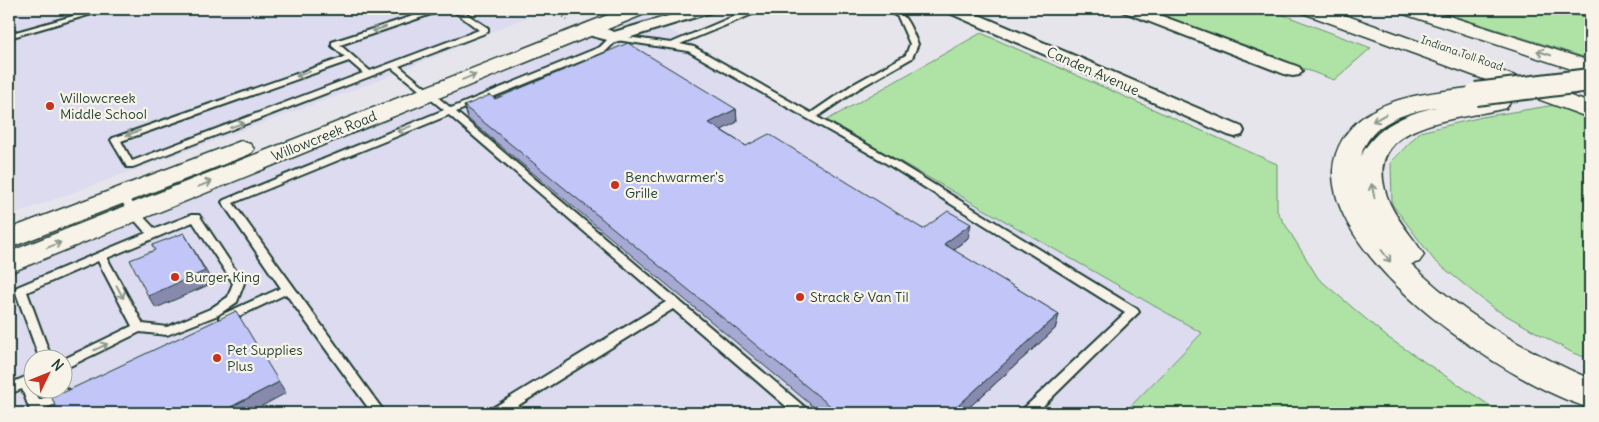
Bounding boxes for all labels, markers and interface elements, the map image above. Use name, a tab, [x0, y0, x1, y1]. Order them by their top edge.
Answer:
one-way arrow	[371, 25, 387, 35]
street label: Indiana Toll Road	[1419, 32, 1505, 74]
street label: Canden Avenue	[1044, 43, 1142, 99]
one-way arrow	[1537, 48, 1552, 57]
one-way arrow	[296, 70, 311, 79]
one-way arrow	[461, 72, 476, 82]
place label: Willowcreek Middle School	[60, 89, 147, 123]
marker: Willowcreek Middle School	[44, 100, 56, 112]
street label: Willowcreek Road	[269, 107, 379, 165]
one-way arrow	[1371, 113, 1386, 123]
one-way arrow	[229, 120, 245, 129]
one-way arrow	[397, 125, 412, 134]
one-way arrow	[125, 129, 141, 139]
place label: Benchwarmer's Grille	[625, 168, 724, 202]
one-way arrow	[197, 179, 212, 188]
marker: Benchwarmer's Grille	[609, 179, 621, 191]
one-way arrow	[1368, 183, 1377, 199]
one-way arrow	[46, 239, 61, 249]
one-way arrow	[1380, 249, 1391, 262]
place label: Burger King	[185, 268, 260, 286]
marker: Burger King	[169, 271, 181, 283]
one-way arrow	[115, 285, 125, 300]
place label: Strack & Van Til	[810, 288, 909, 306]
marker: Strack & Van Til	[794, 291, 806, 303]
one-way arrow	[93, 341, 108, 351]
place label: Pet Supplies Plus	[227, 341, 303, 375]
north arrow	[22, 350, 72, 400]
marker: Pet Supplies Plus	[211, 352, 223, 364]
text: N	[48, 355, 67, 375]

